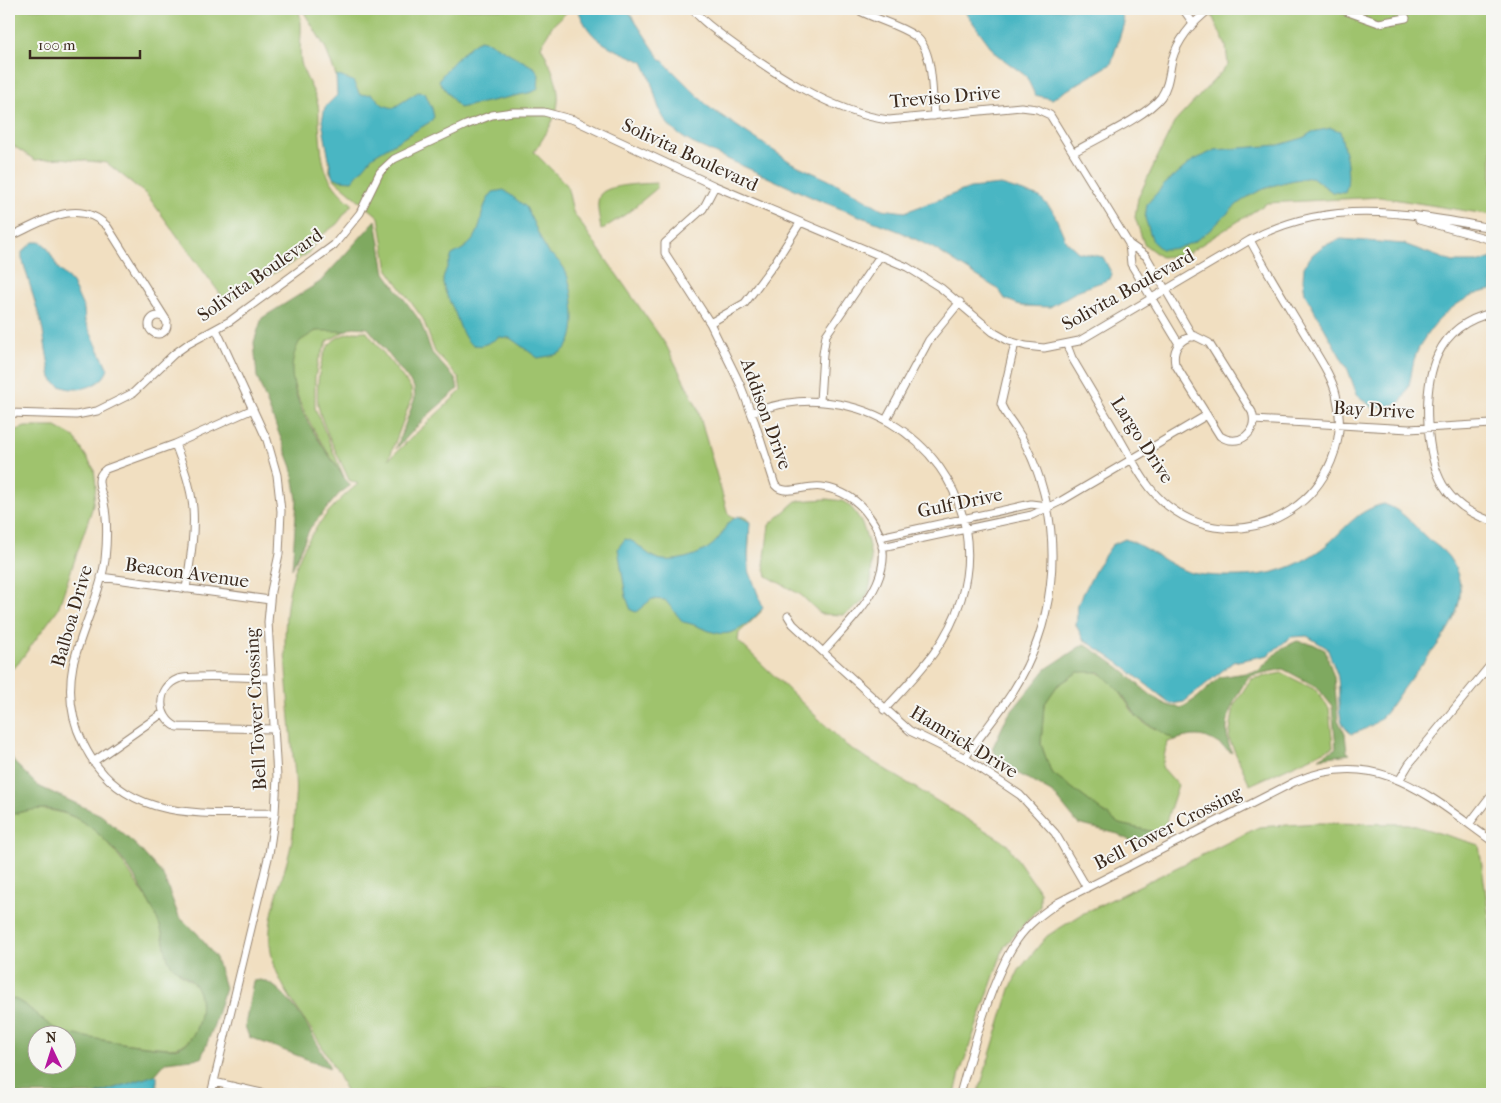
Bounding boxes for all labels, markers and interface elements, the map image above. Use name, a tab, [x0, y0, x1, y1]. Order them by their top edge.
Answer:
scale bar	[30, 28, 140, 60]
text: 100 m	[38, 36, 76, 54]
street label: Treviso Drive	[889, 81, 1001, 113]
street label: Solivita Boulevard	[618, 114, 762, 196]
street label: Solivita Boulevard	[193, 223, 327, 326]
street label: Solivita Boulevard	[1058, 244, 1199, 335]
street label: Addison Drive	[735, 354, 796, 473]
street label: Largo Drive	[1106, 393, 1178, 487]
street label: Bay Drive	[1333, 397, 1415, 423]
street label: Gulf Drive	[916, 483, 1004, 523]
street label: Beacon Avenue	[124, 553, 250, 593]
street label: Balboa Drive	[47, 562, 97, 670]
street label: Bell Tower Crossing	[241, 626, 271, 791]
street label: Hamrick Drive	[906, 701, 1022, 783]
street label: Bell Tower Crossing	[1090, 781, 1246, 875]
north arrow	[28, 1026, 78, 1076]
text: N	[45, 1029, 57, 1046]

